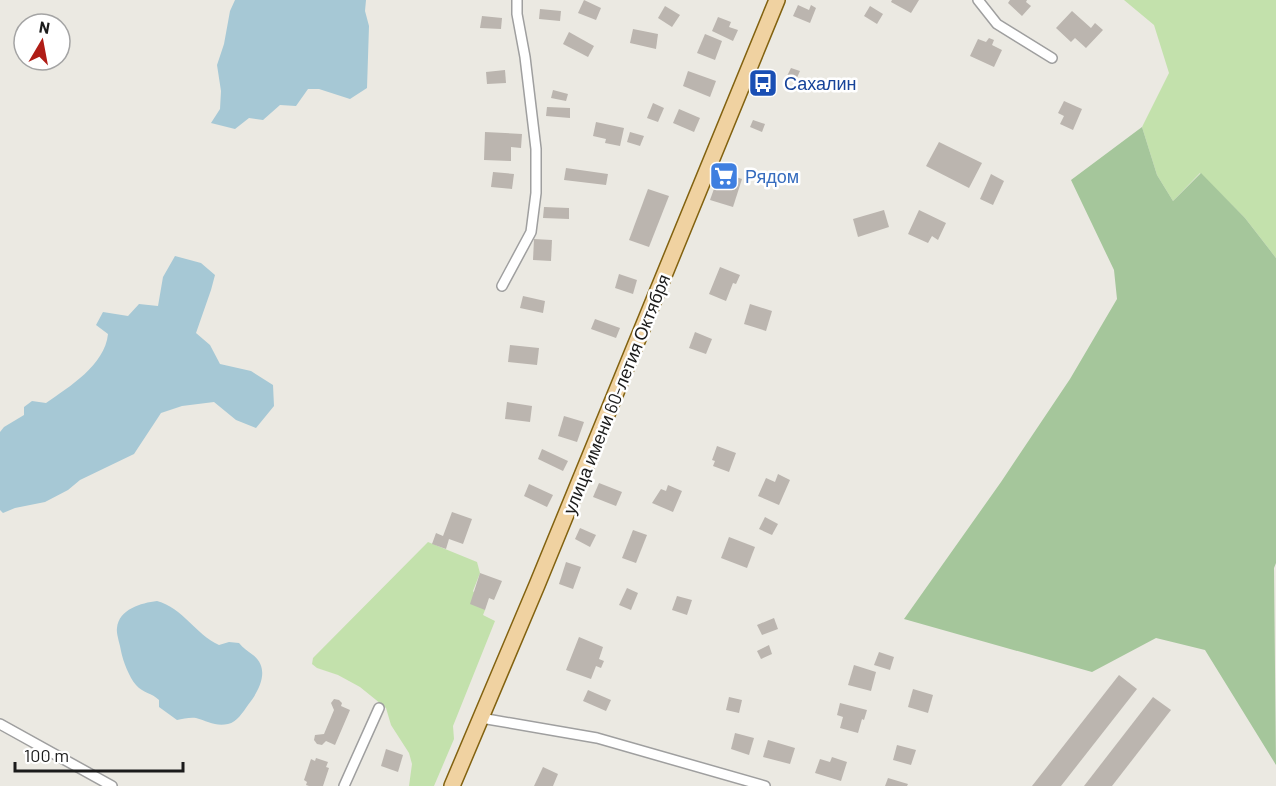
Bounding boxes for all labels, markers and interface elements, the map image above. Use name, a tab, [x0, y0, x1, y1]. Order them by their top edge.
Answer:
north arrow	[12, 12, 72, 72]
text: N	[38, 16, 52, 37]
bus stop icon: Сахалин	[747, 67, 779, 99]
place label: Сахалин	[784, 72, 857, 94]
supermarket icon: Рядом	[708, 160, 740, 192]
place label: Рядом	[745, 165, 799, 187]
street label: улица имени 60-летия Октября	[558, 271, 674, 517]
scale bar	[15, 735, 183, 773]
text: 100 m	[24, 744, 69, 766]

